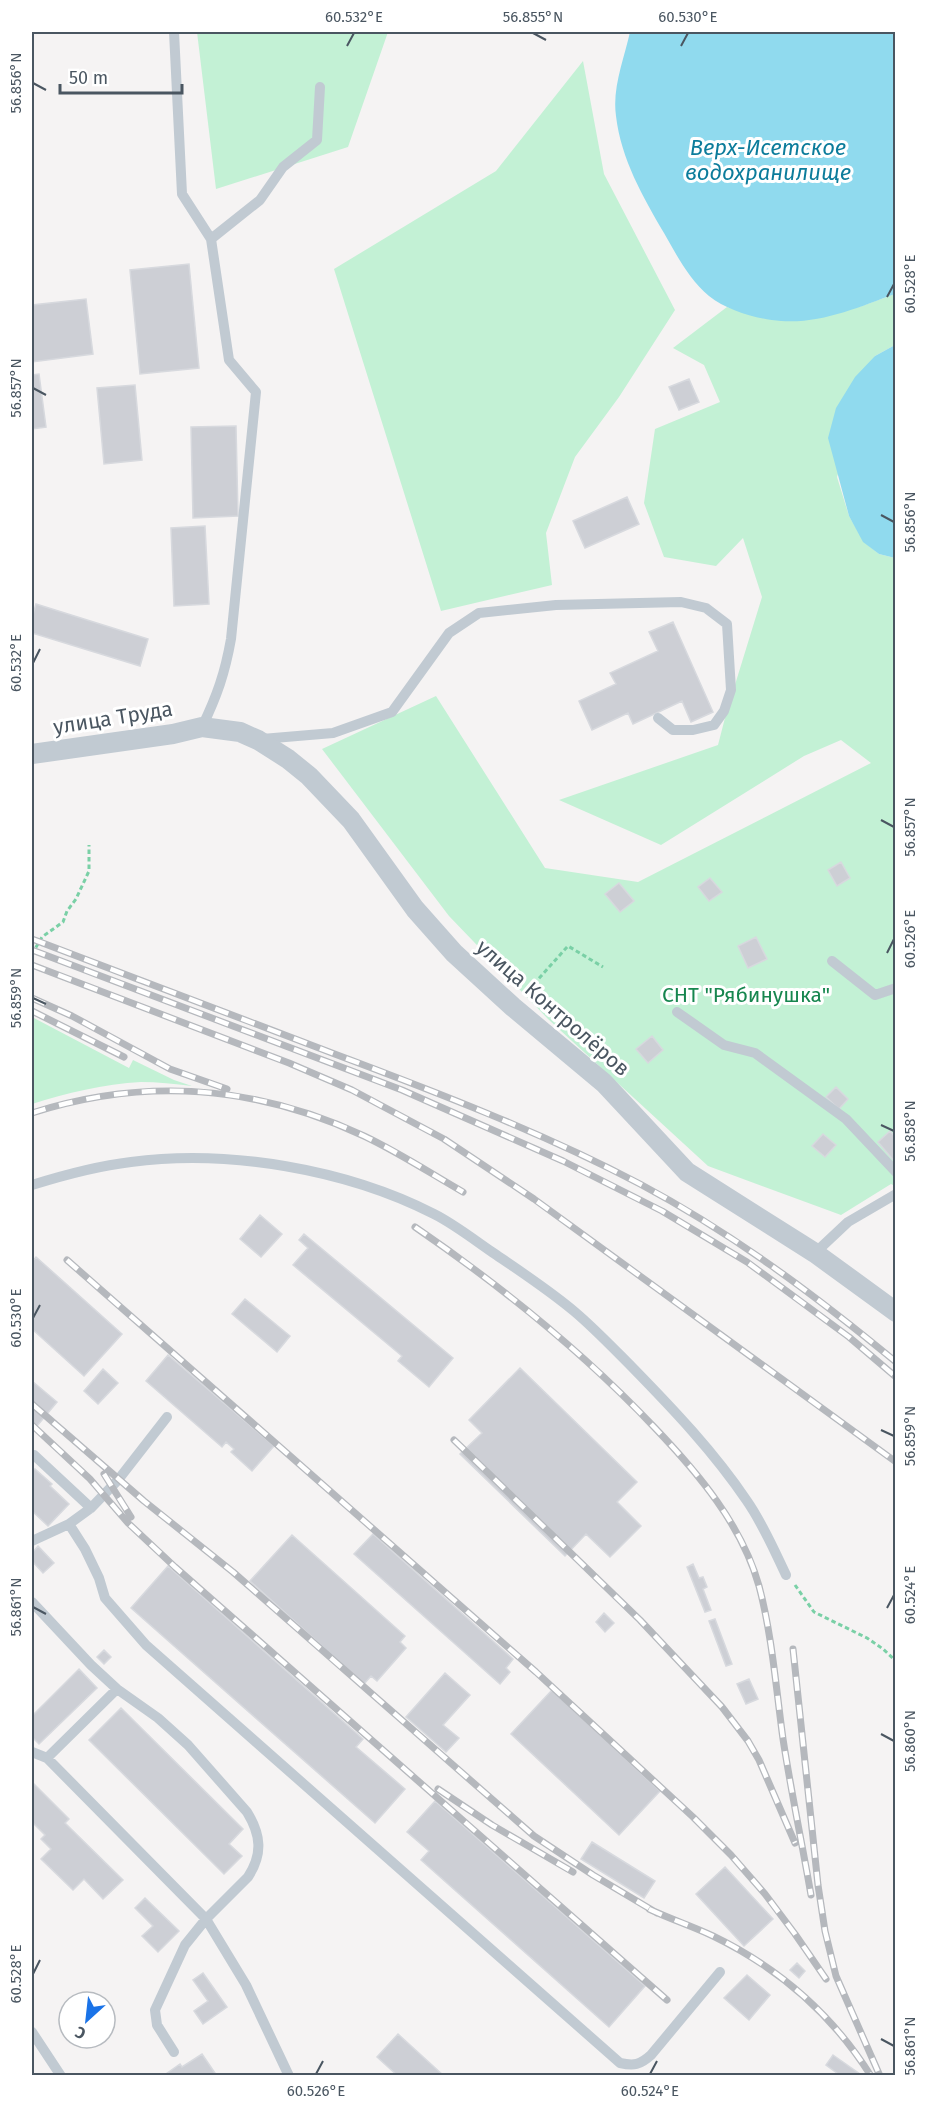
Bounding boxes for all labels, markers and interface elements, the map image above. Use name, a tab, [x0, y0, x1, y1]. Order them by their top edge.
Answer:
text: 60.532°E	[325, 8, 383, 26]
text: 56.855°N	[503, 8, 563, 26]
text: 60.530°E	[658, 8, 718, 26]
text: 56.856°N	[7, 53, 25, 113]
scale bar	[60, 57, 182, 95]
text: 50 m	[69, 67, 108, 89]
water label: Верх-Исетское водохранилище	[685, 134, 851, 186]
text: 60.528°E	[901, 254, 919, 314]
text: 56.857°N	[7, 358, 25, 418]
text: 56.856°N	[901, 492, 919, 552]
text: 60.532°E	[7, 634, 25, 692]
street label: улица Труда	[51, 696, 175, 740]
text: 56.857°N	[901, 797, 919, 857]
text: 60.526°E	[901, 910, 919, 968]
street label: улица Контролёров	[471, 934, 635, 1082]
text: 56.859°N	[7, 968, 25, 1028]
park label: СНТ "Рябинушка"	[662, 982, 830, 1008]
text: 56.858°N	[901, 1100, 919, 1162]
text: 60.530°E	[7, 1288, 25, 1348]
text: 56.859°N	[901, 1406, 919, 1466]
text: 60.524°E	[901, 1566, 919, 1624]
text: 56.861°N	[7, 1577, 25, 1637]
text: 56.860°N	[901, 1710, 919, 1772]
text: 60.528°E	[7, 1944, 25, 2004]
north arrow	[57, 1990, 117, 2050]
text: 56.861°N	[901, 2016, 919, 2076]
text: С	[71, 2022, 89, 2043]
text: 60.526°E	[287, 2082, 345, 2100]
text: 60.524°E	[621, 2082, 679, 2100]

